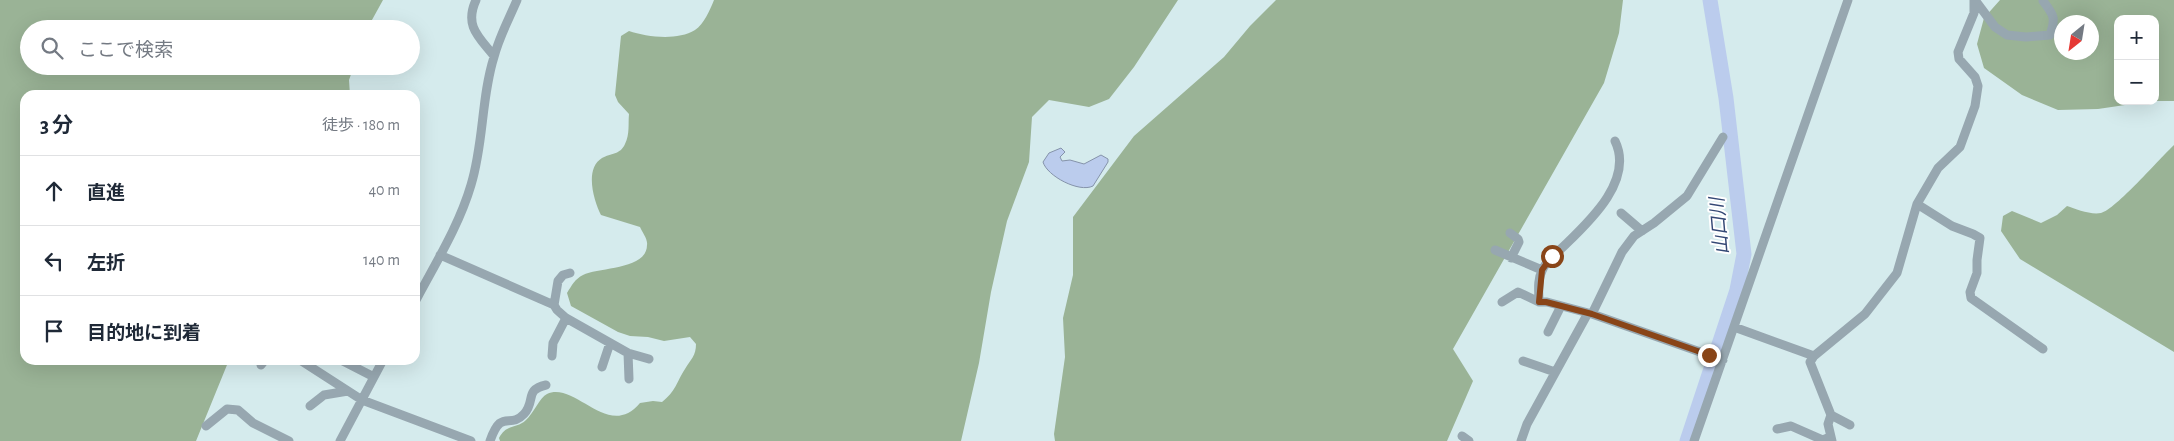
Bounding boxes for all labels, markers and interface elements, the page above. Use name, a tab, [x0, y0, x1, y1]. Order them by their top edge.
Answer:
north arrow	[2054, 15, 2099, 60]
map controls	[2114, 15, 2159, 105]
button: +	[2114, 15, 2159, 60]
search box	[20, 20, 420, 75]
icon: search	[38, 34, 66, 62]
text: ここで検索	[78, 41, 173, 60]
button: −	[2114, 60, 2159, 105]
text: 3 分	[40, 115, 73, 136]
text: 徒歩 · 180 m	[322, 117, 400, 133]
icon: ahead	[40, 177, 68, 205]
text: 40 m	[368, 182, 400, 198]
text: 直進	[87, 184, 125, 203]
water label: 山口川	[1707, 195, 1732, 255]
route start	[1541, 245, 1564, 268]
icon: left	[40, 247, 68, 275]
text: 140 m	[363, 252, 400, 268]
text: 左折	[87, 254, 125, 273]
icon: arrive	[40, 317, 68, 345]
text: 目的地に到着	[87, 324, 201, 343]
route end	[1698, 344, 1721, 367]

